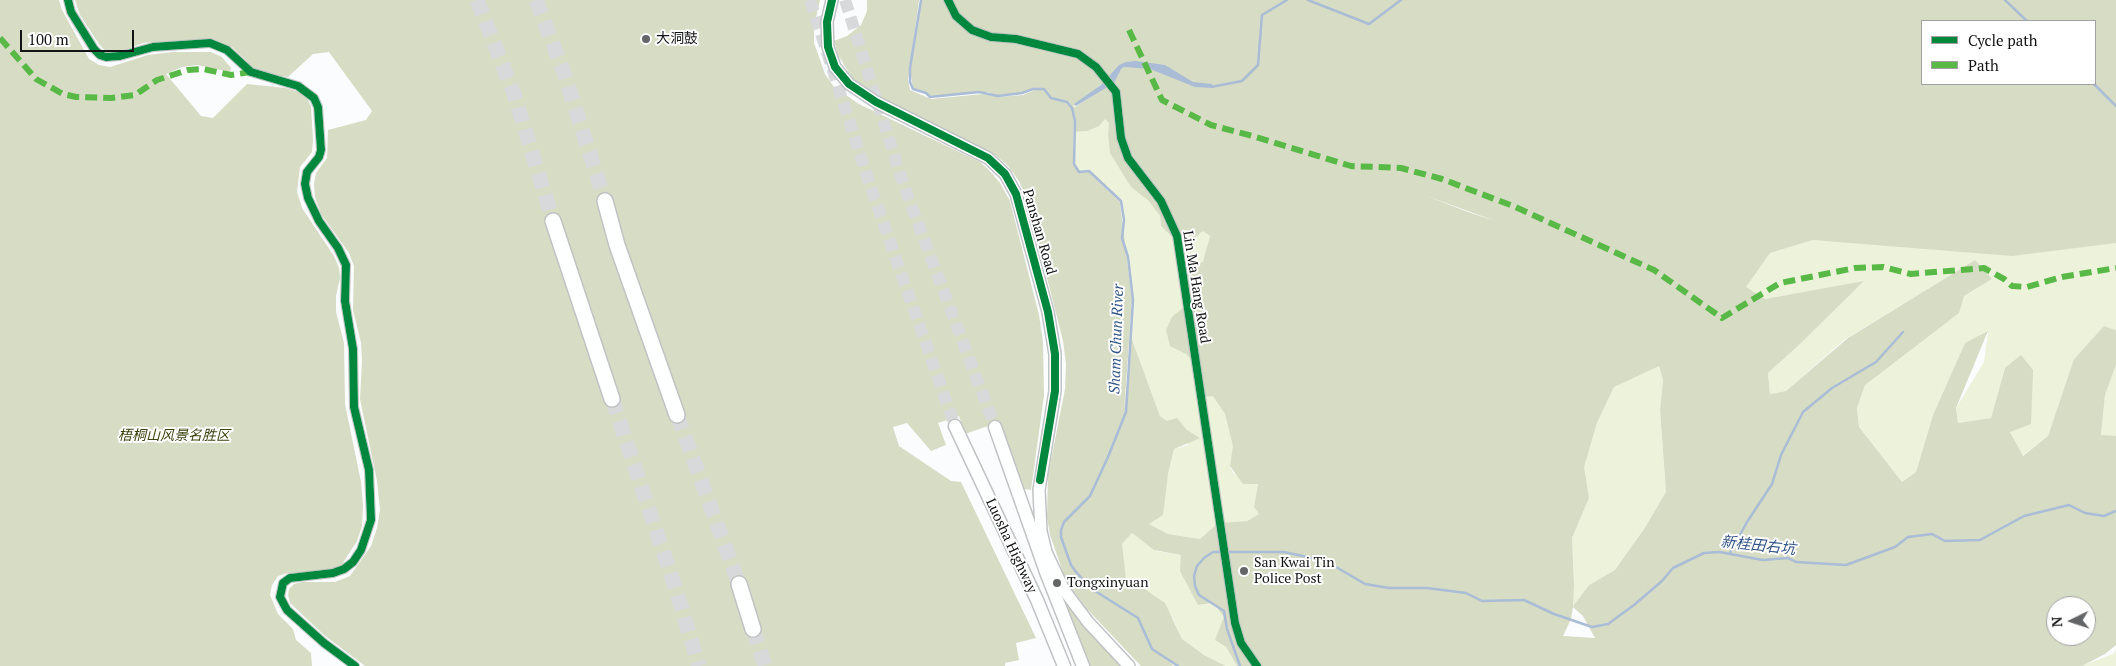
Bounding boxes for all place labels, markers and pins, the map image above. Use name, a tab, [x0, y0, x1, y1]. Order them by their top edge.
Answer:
place label: 大洞鼓	[656, 31, 698, 47]
marker: 大洞鼓	[640, 33, 652, 45]
place label: San Kwai Tin Police Post	[1254, 555, 1335, 588]
marker: San Kwai Tin Police Post	[1238, 565, 1250, 577]
place label: Tongxinyuan	[1067, 575, 1148, 591]
marker: Tongxinyuan	[1051, 577, 1063, 589]

